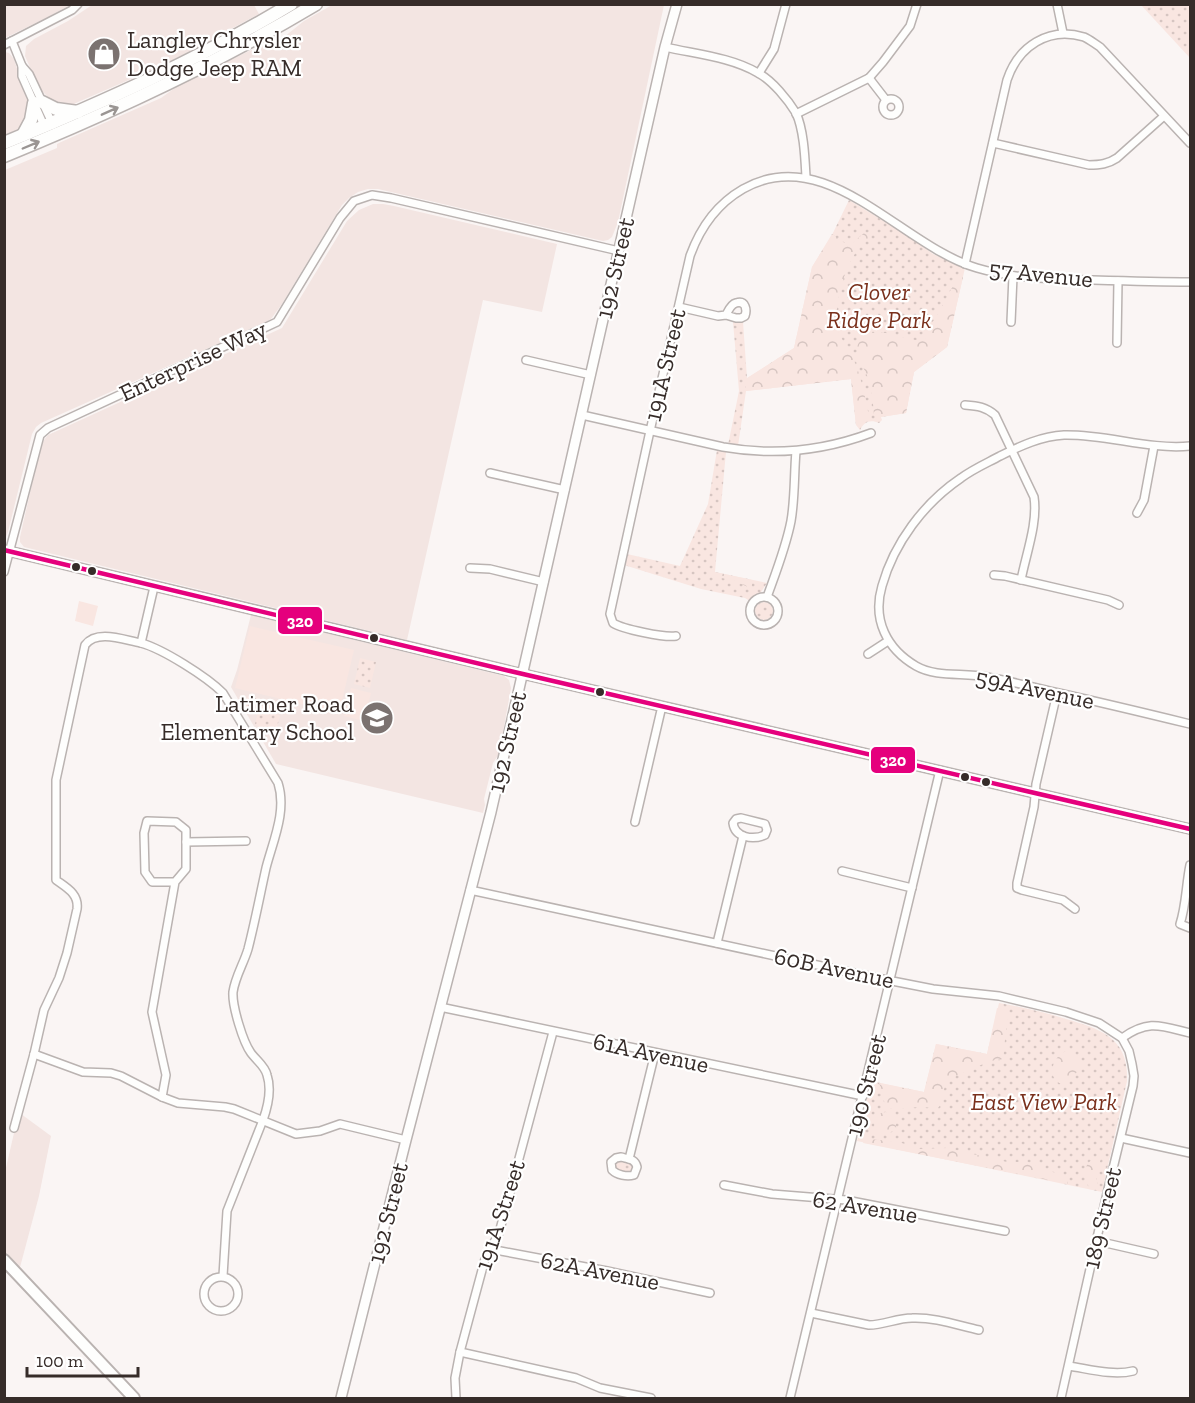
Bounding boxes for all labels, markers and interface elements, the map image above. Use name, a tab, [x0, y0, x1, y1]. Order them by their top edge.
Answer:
place label: Langley Chrysler Dodge Jeep RAM	[127, 25, 302, 82]
shop icon: Langley Chrysler Dodge Jeep RAM	[86, 36, 122, 72]
one-way arrow	[101, 105, 119, 117]
one-way arrow	[21, 139, 39, 150]
street label: 192 Street	[589, 214, 640, 321]
street label: 57 Avenue	[988, 254, 1094, 293]
park label: Clover Ridge Park	[827, 277, 932, 334]
street label: 191A Street	[637, 306, 692, 424]
street label: Enterprise Way	[114, 313, 272, 407]
unlabelled marker	[70, 561, 82, 573]
unlabelled marker	[86, 565, 98, 577]
line badge: 320	[277, 606, 323, 635]
text: 320	[287, 612, 313, 631]
unlabelled marker	[368, 632, 380, 644]
street label: 59A Avenue	[973, 662, 1097, 715]
unlabelled marker	[594, 686, 606, 698]
street label: 192 Street	[481, 688, 532, 795]
place label: Latimer Road Elementary School	[160, 689, 354, 746]
school or university icon: Latimer Road Elementary School	[359, 700, 395, 736]
line badge: 320	[870, 746, 916, 774]
text: 320	[880, 751, 906, 770]
unlabelled marker	[959, 771, 971, 783]
unlabelled marker	[980, 776, 992, 788]
street label: 60B Avenue	[772, 941, 897, 994]
street label: 61A Avenue	[591, 1026, 712, 1079]
street label: 190 Street	[839, 1031, 892, 1139]
park label: East View Park	[971, 1087, 1117, 1116]
street label: 191A Street	[468, 1156, 531, 1274]
street label: 192 Street	[361, 1159, 414, 1266]
street label: 189 Street	[1076, 1164, 1127, 1272]
street label: 62 Avenue	[811, 1184, 920, 1229]
street label: 62A Avenue	[538, 1245, 662, 1296]
scale bar	[27, 1340, 138, 1378]
text: 100 m	[36, 1350, 84, 1372]

